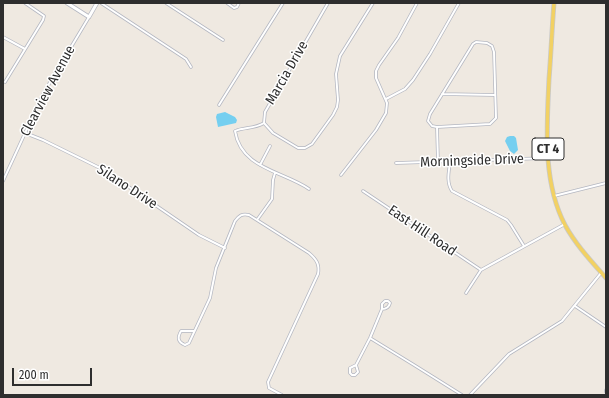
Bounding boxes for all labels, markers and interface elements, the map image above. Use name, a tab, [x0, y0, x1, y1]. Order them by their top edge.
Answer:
street label: Marcia Drive	[262, 38, 312, 108]
street label: Clearview Avenue	[17, 43, 79, 139]
road number: CT 4	[532, 138, 564, 160]
street label: Morningside Drive	[420, 151, 524, 171]
street label: Silano Drive	[94, 161, 160, 213]
street label: East Hill Road	[385, 202, 459, 260]
scale bar	[14, 360, 94, 386]
text: 200 m	[19, 368, 49, 382]

